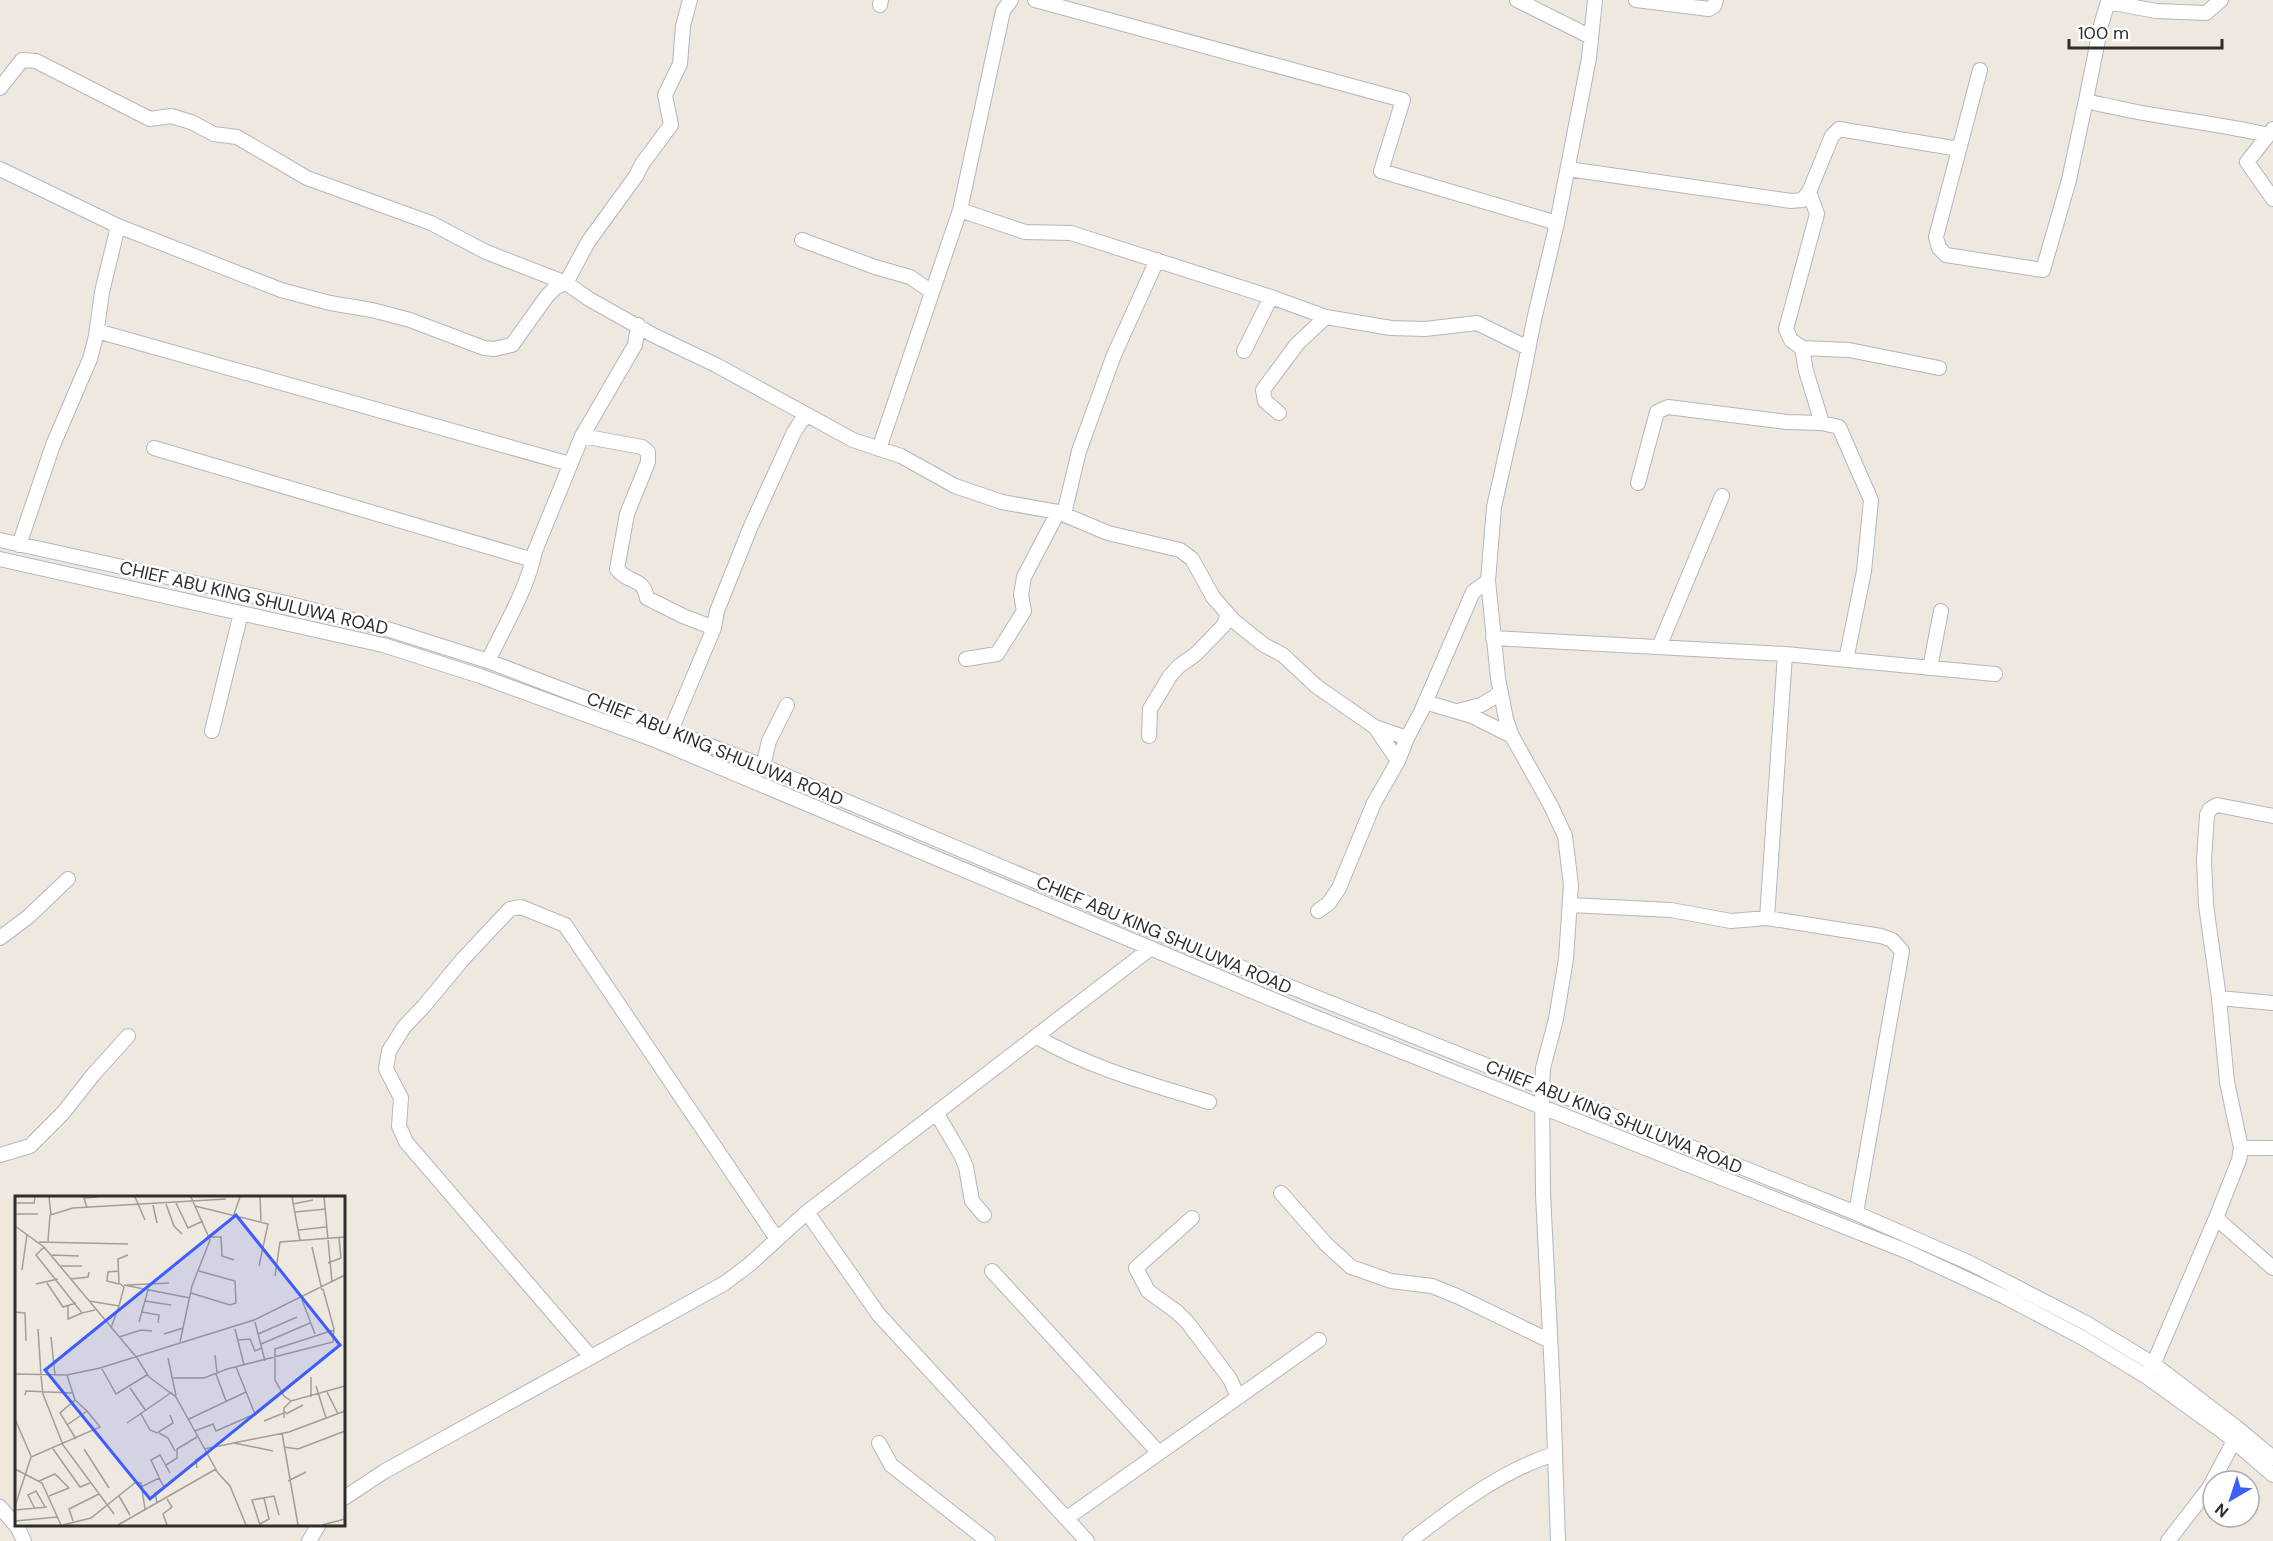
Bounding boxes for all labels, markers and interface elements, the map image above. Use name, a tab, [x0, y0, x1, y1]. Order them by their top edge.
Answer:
scale bar	[2069, 12, 2222, 50]
text: 100 m	[2078, 21, 2129, 45]
street label: CHIEF ABU KING SHULUWA ROAD	[117, 555, 391, 641]
street label: CHIEF ABU KING SHULUWA ROAD	[583, 686, 847, 812]
street label: CHIEF ABU KING SHULUWA ROAD	[1033, 870, 1295, 1000]
street label: CHIEF ABU KING SHULUWA ROAD	[1482, 1054, 1746, 1180]
inset map	[15, 1196, 345, 1526]
north arrow	[2201, 1469, 2261, 1529]
text: N	[2211, 1498, 2233, 1522]

